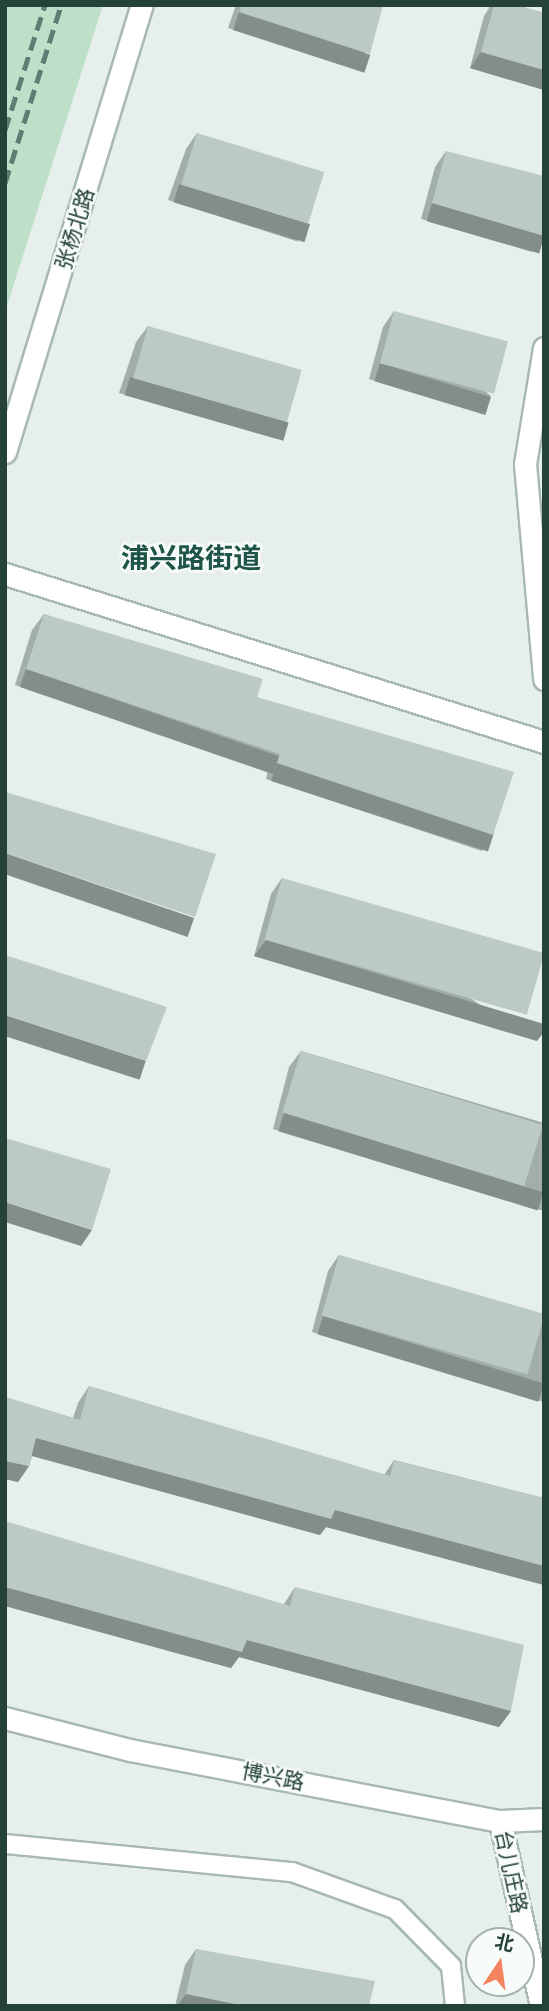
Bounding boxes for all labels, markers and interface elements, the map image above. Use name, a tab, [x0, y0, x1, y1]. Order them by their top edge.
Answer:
street label: 张杨北路	[51, 185, 99, 273]
district label: 浦兴路街道	[121, 541, 261, 575]
street label: 博兴路	[240, 1759, 306, 1795]
street label: 台儿庄路	[490, 1828, 532, 1916]
north arrow	[465, 1927, 535, 1997]
text: 北	[493, 1930, 516, 1956]

